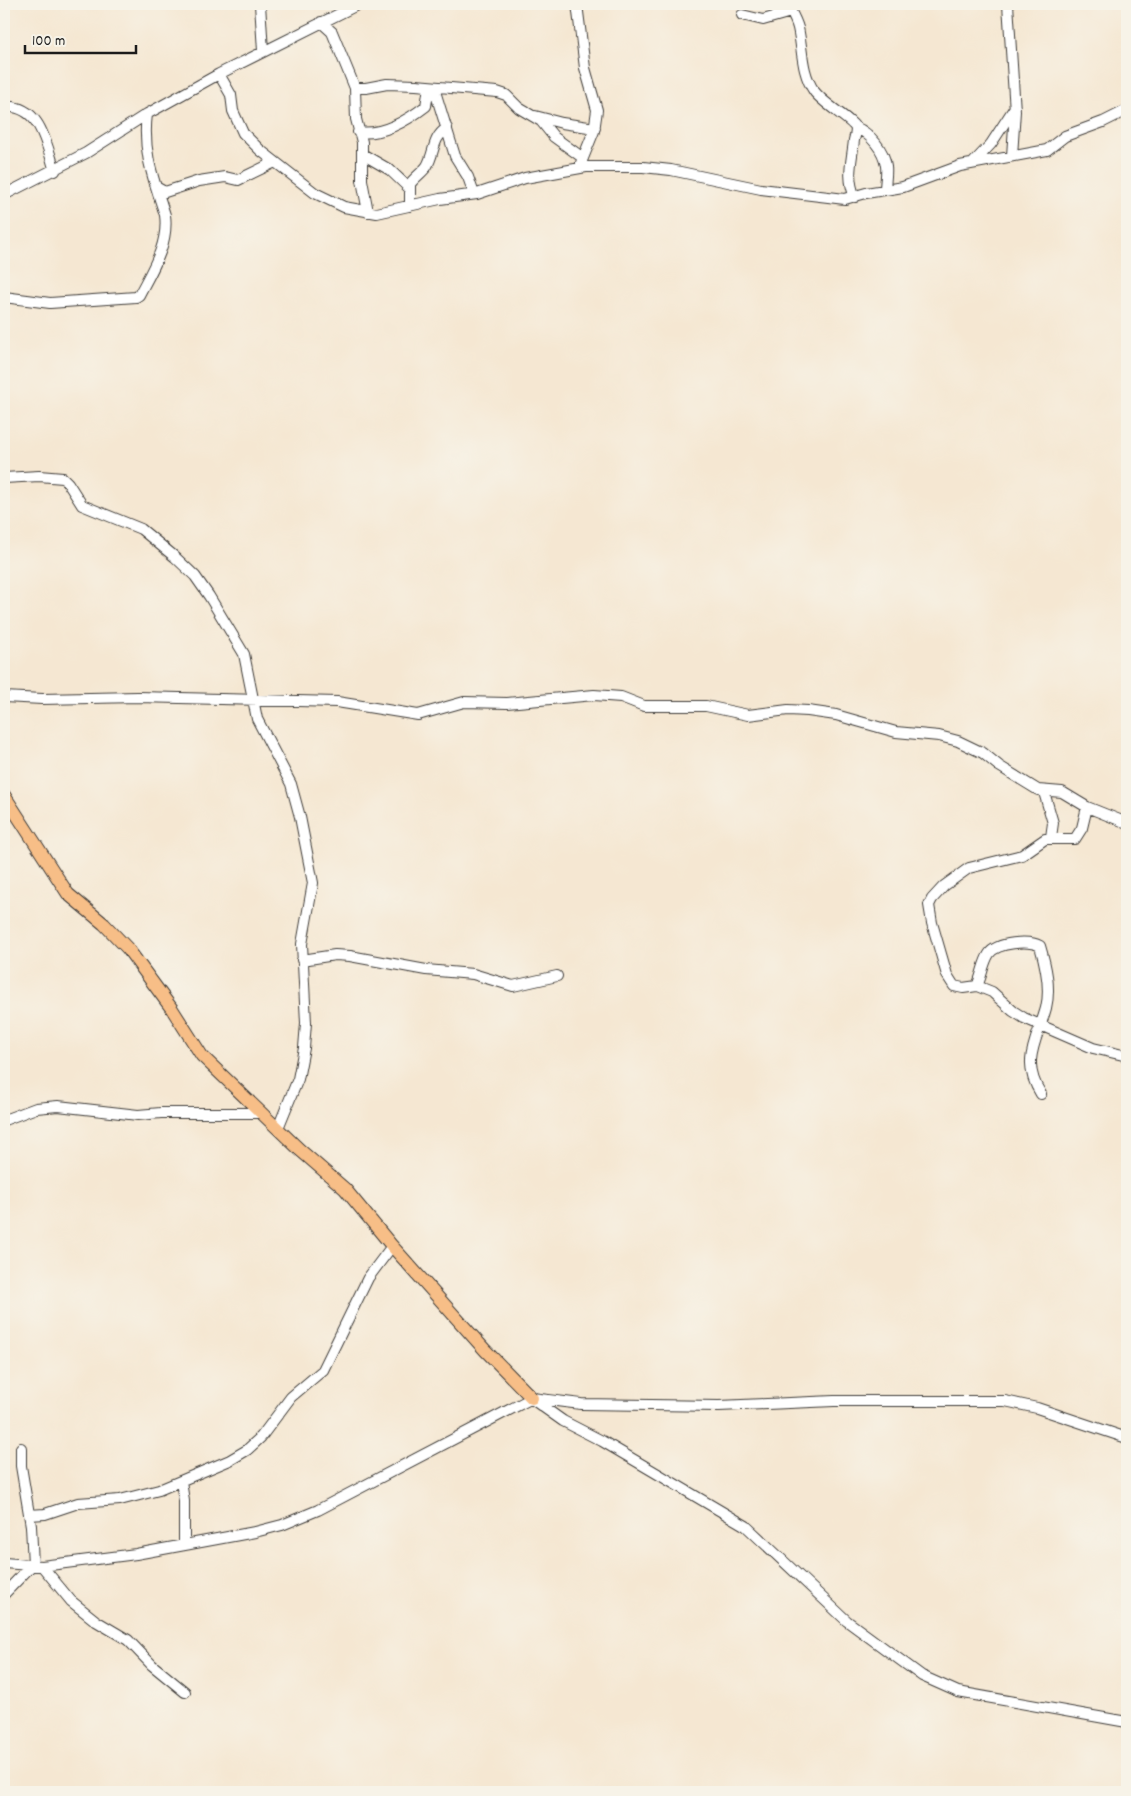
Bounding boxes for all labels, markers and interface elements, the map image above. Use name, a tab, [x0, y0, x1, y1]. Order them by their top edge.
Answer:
scale bar	[25, 22, 136, 54]
text: 100 m	[32, 31, 65, 53]

